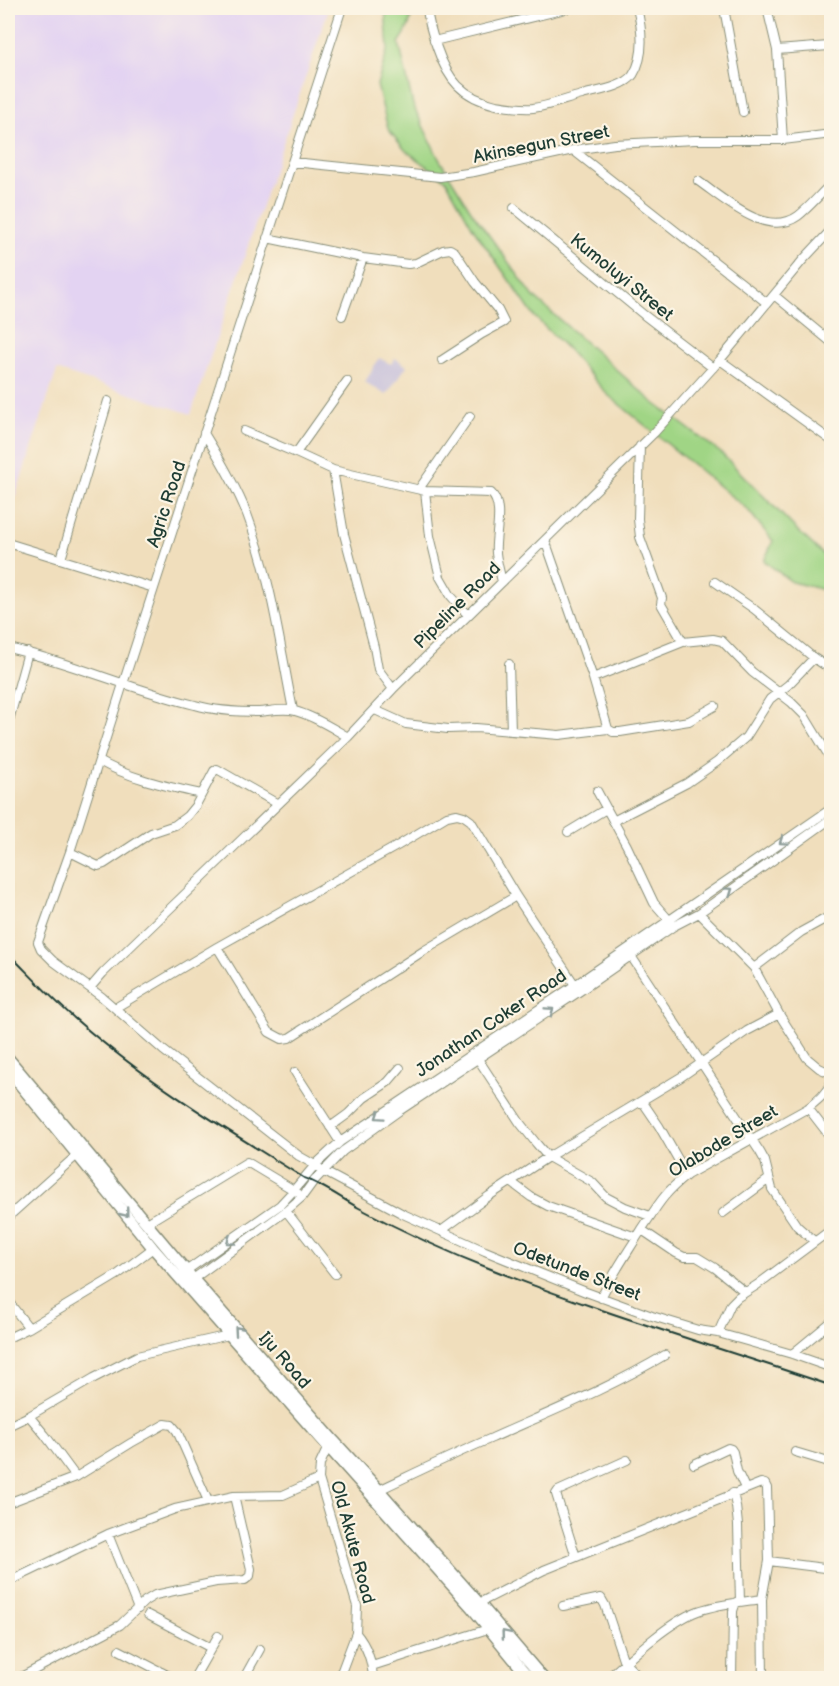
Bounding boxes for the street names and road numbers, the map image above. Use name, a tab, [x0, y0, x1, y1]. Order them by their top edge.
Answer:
street label: Akinsegun Street	[471, 121, 611, 168]
street label: Kumoluyi Street	[566, 229, 678, 326]
street label: Agric Road	[143, 458, 190, 550]
street label: Pipeline Road	[410, 558, 505, 653]
street label: Jonathan Coker Road	[412, 965, 571, 1082]
street label: Olabode Street	[665, 1100, 782, 1182]
street label: Odetunde Street	[510, 1237, 644, 1306]
street label: Iju Road	[254, 1328, 315, 1393]
street label: Old Akute Road	[326, 1478, 379, 1606]

